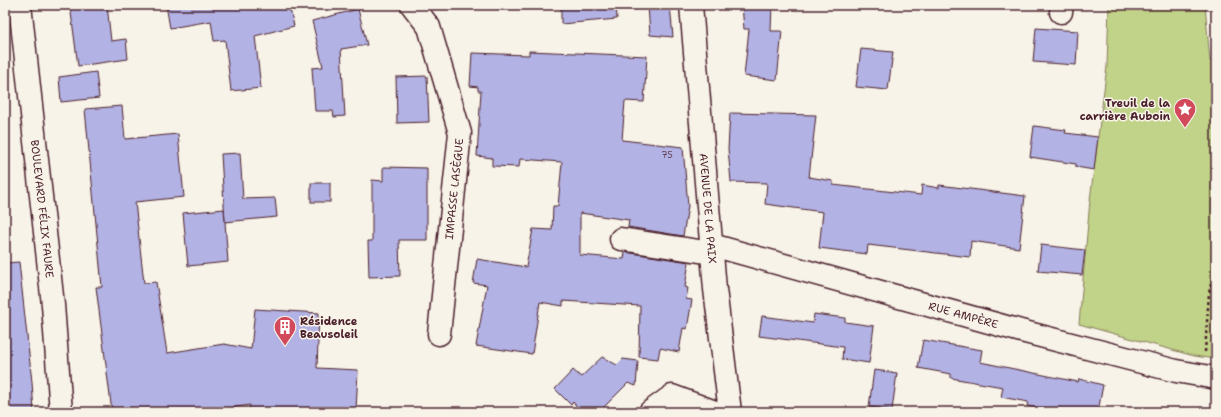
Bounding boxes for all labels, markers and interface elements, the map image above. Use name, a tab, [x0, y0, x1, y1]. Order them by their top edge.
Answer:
place label: Treuil de la carrière Auboin	[1080, 96, 1171, 124]
place icon: Treuil de la carrière Auboin	[1172, 96, 1198, 129]
street label: IMPASSE LASÈGUE	[441, 137, 467, 241]
street label: BOULEVARD FÉLIX FAURE	[27, 139, 57, 279]
house number: 75	[661, 149, 673, 161]
street label: AVENUE DE LA PAIX	[696, 153, 720, 264]
street label: RUE AMPÈRE	[927, 299, 1000, 332]
building icon: Résidence Beausoleil	[272, 314, 298, 347]
place label: Résidence Beausoleil	[300, 314, 358, 342]

